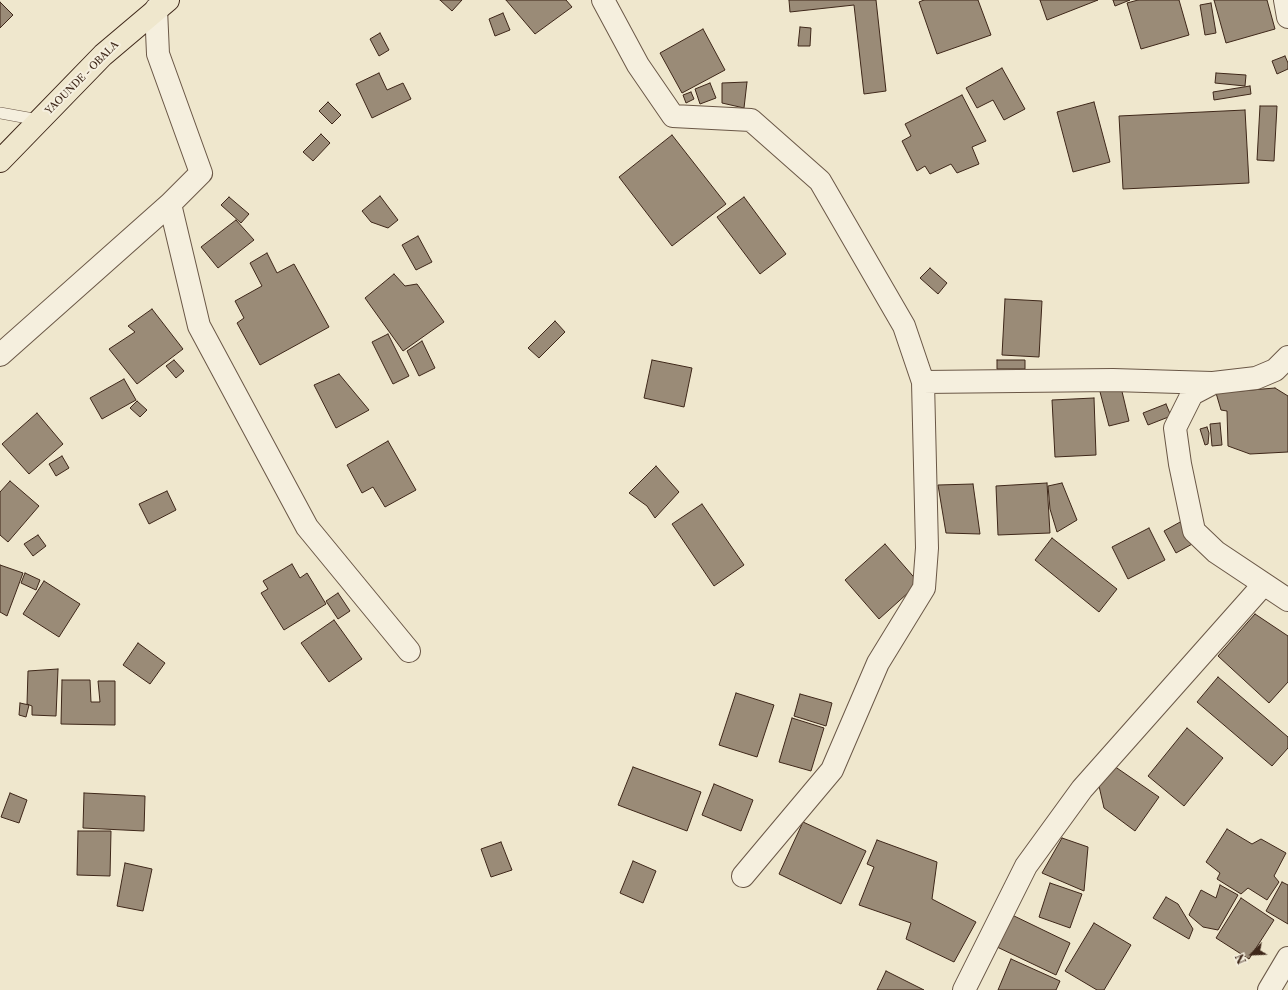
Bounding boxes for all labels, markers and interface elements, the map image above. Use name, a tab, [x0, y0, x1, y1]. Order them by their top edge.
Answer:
street label: YAOUNDE - OBALA	[43, 39, 121, 117]
north arrow	[1232, 934, 1272, 974]
text: N	[1233, 952, 1249, 966]

